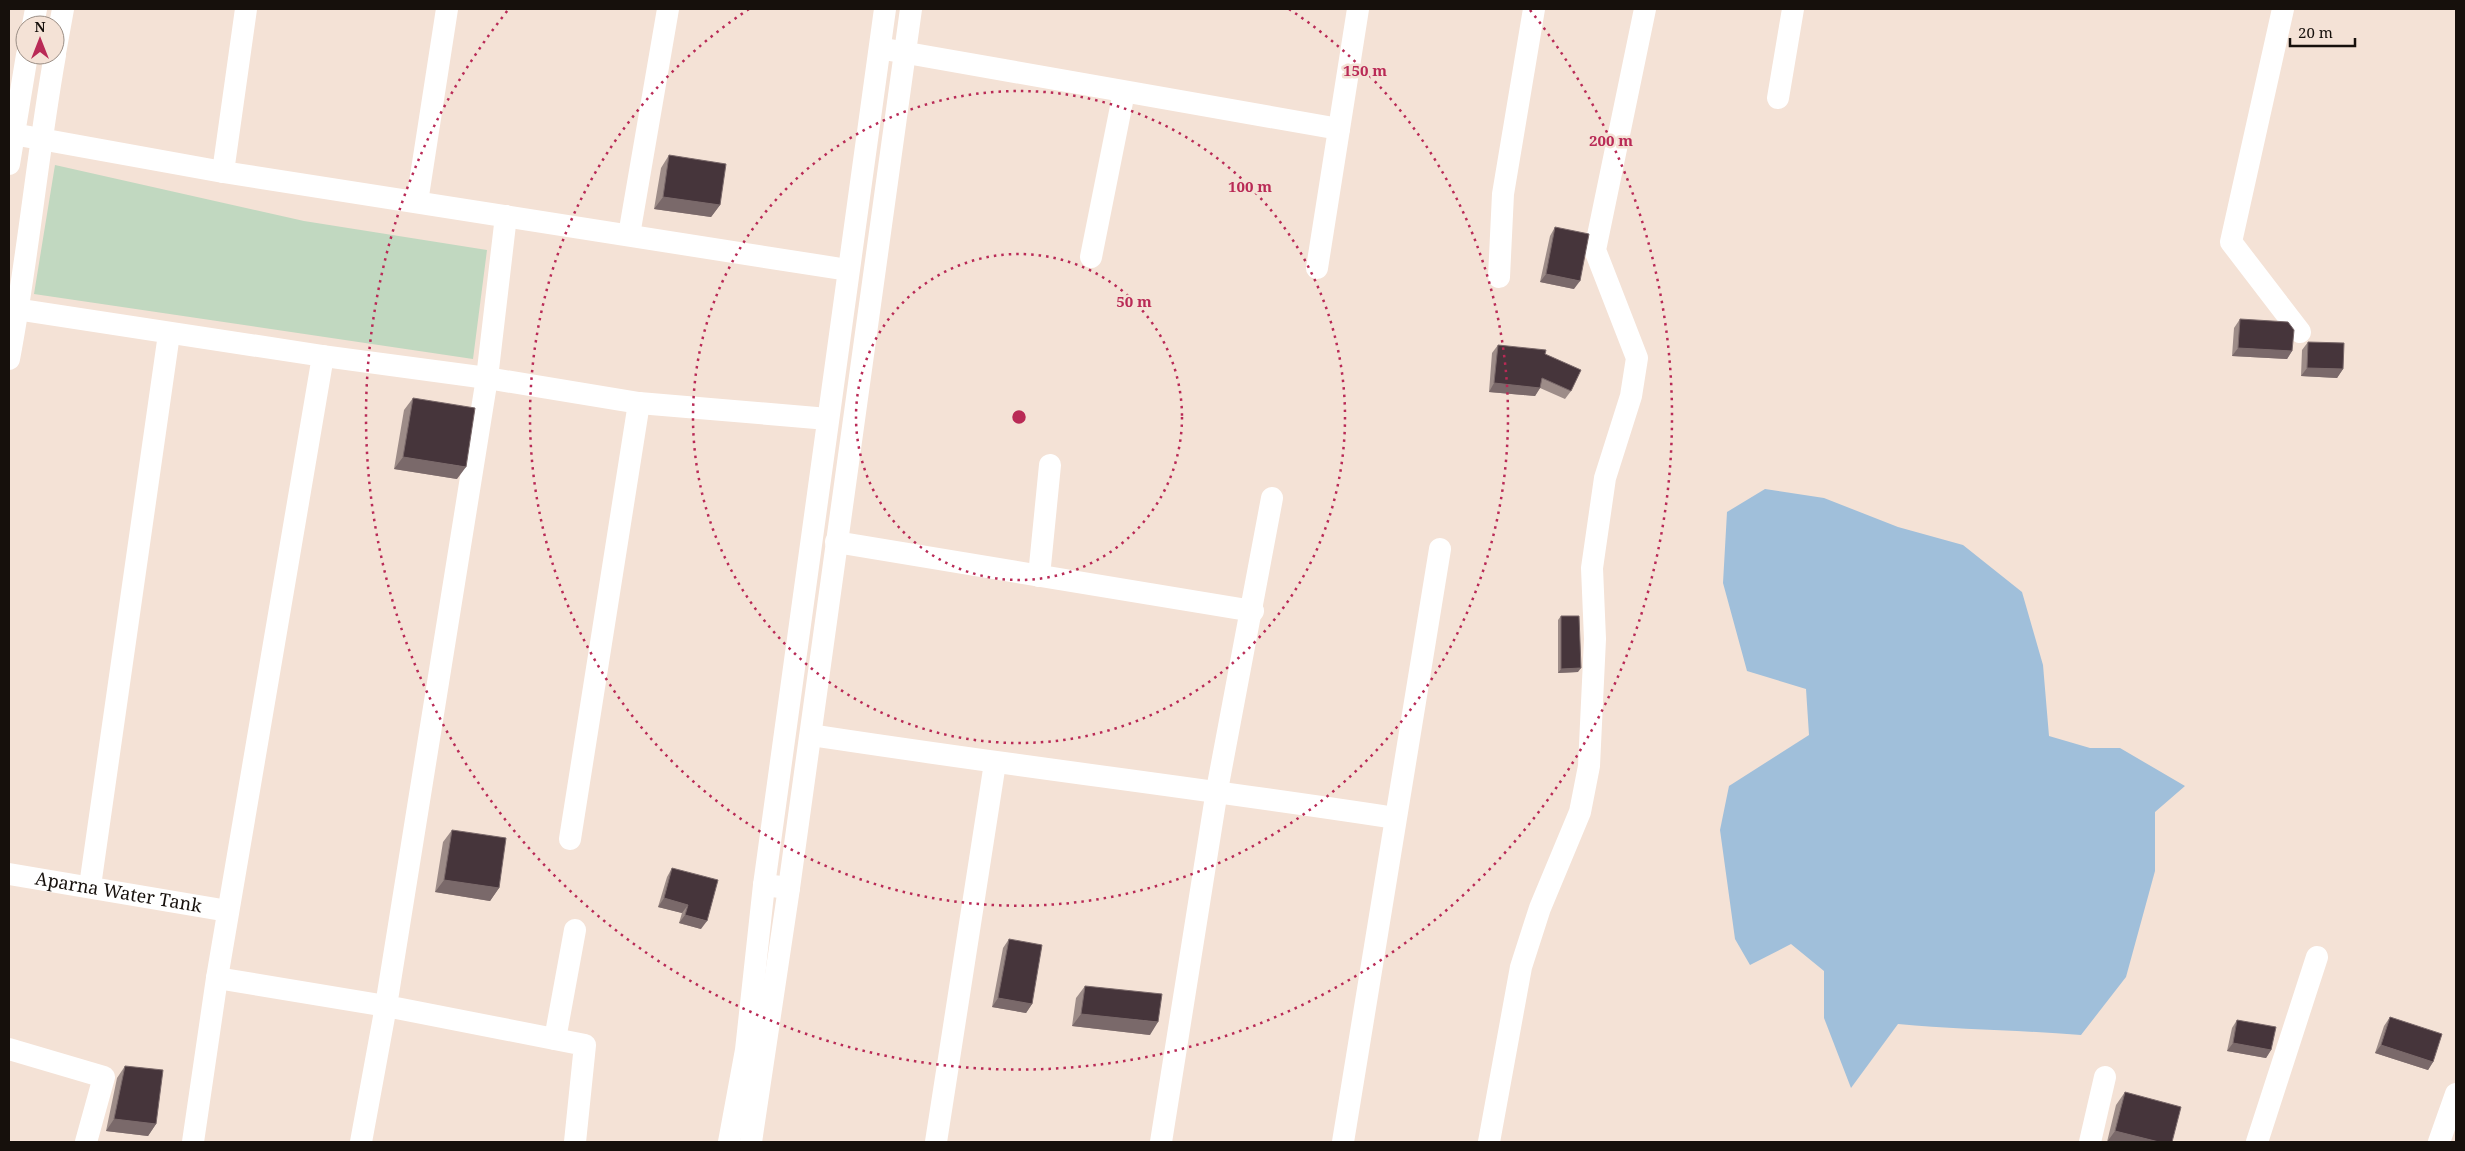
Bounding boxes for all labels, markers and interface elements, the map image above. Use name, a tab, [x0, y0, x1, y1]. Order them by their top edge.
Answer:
north arrow	[15, 15, 65, 65]
scale bar	[2290, 15, 2355, 47]
text: N	[34, 17, 46, 36]
text: 20 m	[2298, 22, 2333, 42]
text: 150 m	[1343, 60, 1387, 80]
text: 200 m	[1589, 130, 1633, 150]
text: 100 m	[1228, 176, 1272, 196]
text: 50 m	[1116, 291, 1152, 311]
centre of rings	[1010, 408, 1028, 426]
street label: Aparna Water Tank	[34, 866, 204, 917]

